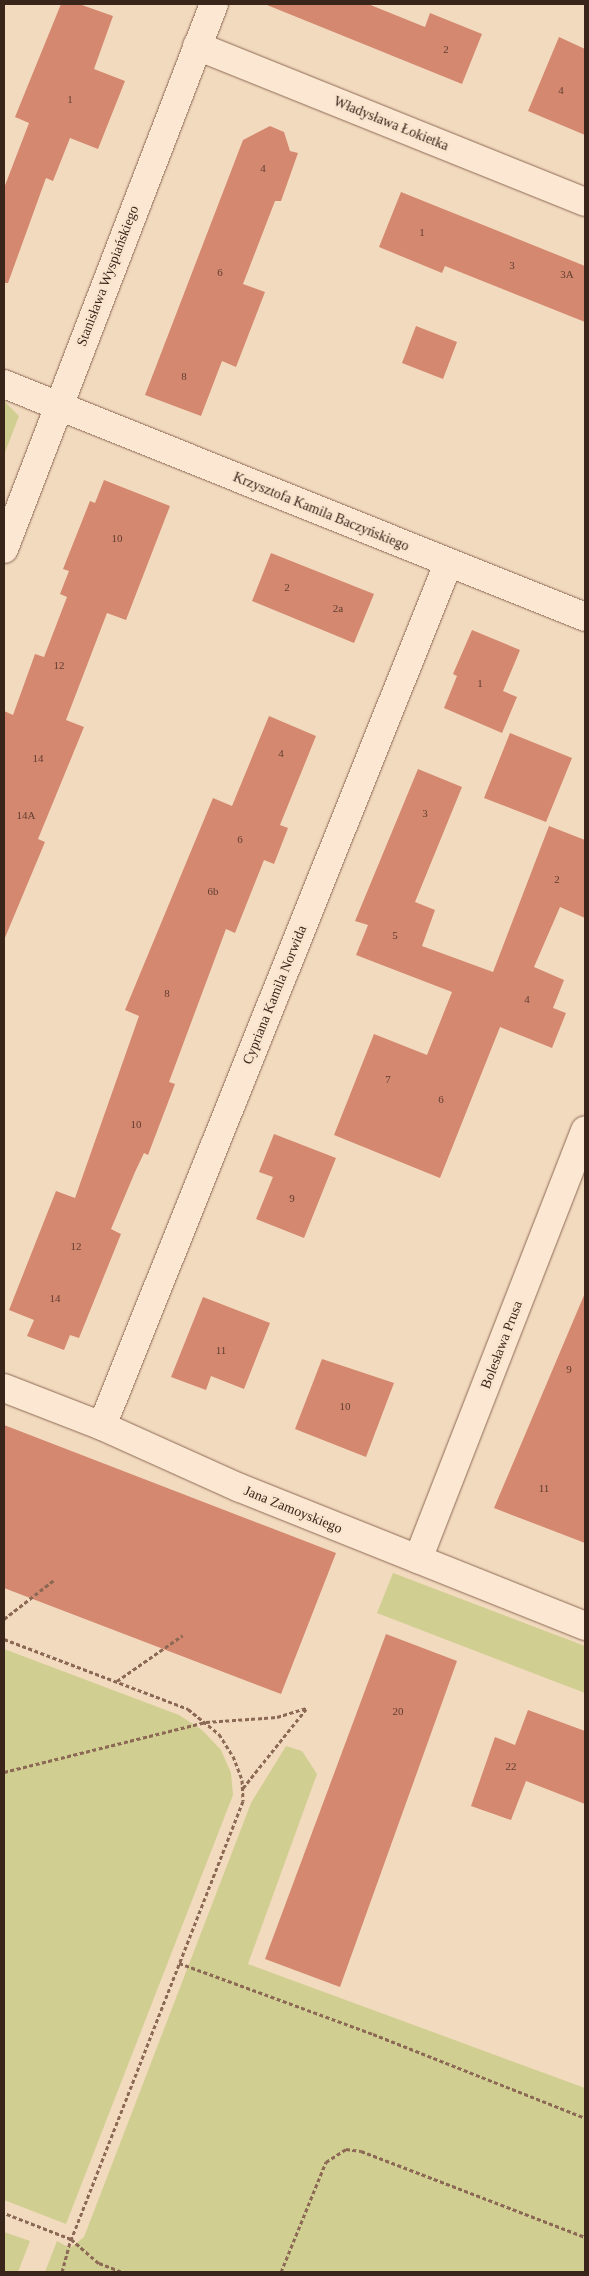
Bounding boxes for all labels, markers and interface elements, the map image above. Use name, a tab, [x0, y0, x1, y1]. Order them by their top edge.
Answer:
house number: 2	[443, 42, 449, 56]
house number: 4	[558, 83, 564, 97]
house number: 1	[67, 92, 73, 106]
street label: Władysława Łokietka	[331, 93, 451, 155]
house number: 4	[260, 161, 266, 175]
street label: Stanisława Wyspiańskiego	[73, 203, 143, 349]
house number: 1	[419, 225, 425, 239]
house number: 3	[509, 258, 515, 272]
house number: 6	[217, 265, 223, 279]
house number: 3A	[560, 267, 574, 281]
house number: 8	[181, 369, 187, 383]
street label: Krzysztofa Kamila Baczyńskiego	[231, 469, 411, 555]
house number: 10	[111, 531, 122, 545]
house number: 2	[284, 580, 290, 594]
house number: 2a	[333, 601, 343, 615]
house number: 12	[54, 658, 64, 672]
house number: 1	[477, 676, 483, 690]
house number: 4	[278, 746, 284, 760]
house number: 14	[32, 751, 44, 765]
house number: 3	[422, 806, 428, 820]
house number: 14A	[17, 808, 35, 822]
house number: 6	[237, 832, 243, 846]
house number: 2	[554, 872, 560, 886]
house number: 6b	[208, 884, 218, 898]
street label: Cypriana Kamila Norwida	[239, 923, 311, 1067]
house number: 5	[392, 928, 398, 942]
house number: 8	[164, 986, 170, 1000]
house number: 4	[524, 992, 530, 1006]
house number: 7	[385, 1072, 391, 1086]
house number: 6	[438, 1092, 444, 1106]
house number: 10	[130, 1117, 142, 1131]
house number: 9	[289, 1191, 295, 1205]
house number: 12	[70, 1239, 82, 1253]
house number: 14	[50, 1291, 60, 1305]
street label: Bolesława Prusa	[478, 1299, 526, 1391]
house number: 11	[216, 1343, 226, 1357]
house number: 9	[566, 1362, 572, 1376]
house number: 10	[340, 1399, 350, 1413]
house number: 11	[539, 1481, 549, 1495]
street label: Jana Zamoyskiego	[241, 1483, 345, 1537]
house number: 20	[392, 1704, 403, 1718]
house number: 22	[506, 1759, 516, 1773]

